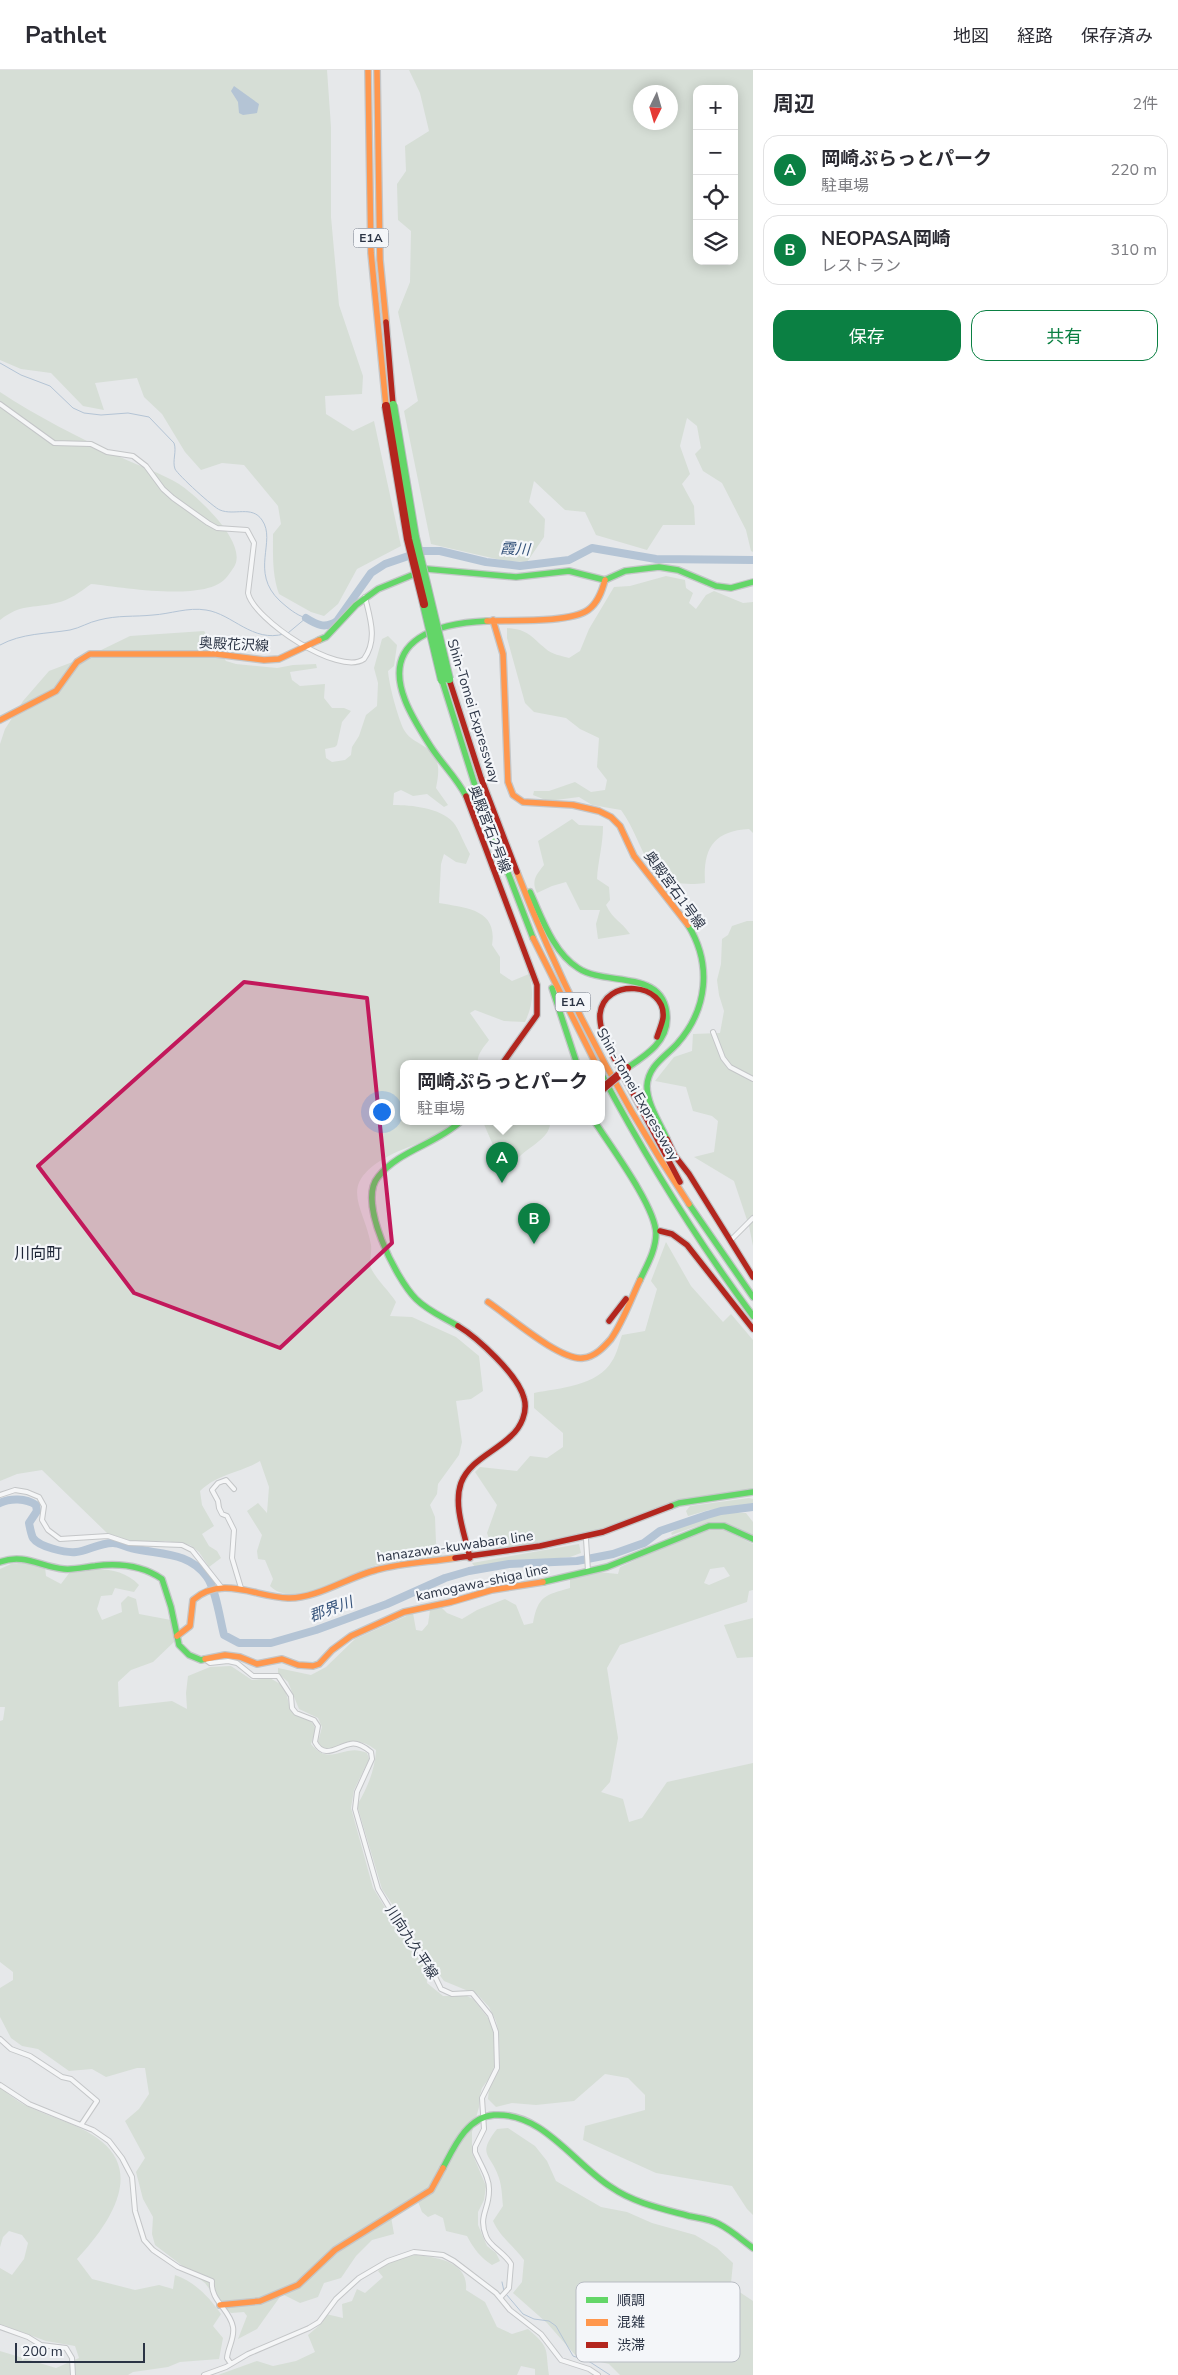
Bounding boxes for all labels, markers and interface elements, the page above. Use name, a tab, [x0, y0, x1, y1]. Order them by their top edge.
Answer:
text: Pathlet	[25, 19, 106, 51]
text: 地図	[953, 24, 989, 48]
text: 経路	[1017, 24, 1053, 48]
text: 保存済み	[1081, 24, 1153, 48]
north arrow	[633, 85, 678, 130]
map controls	[693, 85, 738, 265]
button: +	[693, 85, 738, 130]
text: 周辺	[773, 90, 815, 118]
text: 2件	[1132, 93, 1158, 115]
button: −	[693, 130, 738, 175]
text: 岡崎ぷらっとパーク	[821, 146, 992, 172]
text: A	[784, 159, 796, 181]
text: 220 m	[1110, 159, 1157, 181]
button: locate	[693, 175, 738, 220]
text: 駐車場	[821, 175, 869, 197]
button: layers	[693, 220, 738, 265]
text: NEOPASA岡崎	[821, 226, 950, 252]
road number: E1A	[354, 228, 388, 248]
text: B	[784, 239, 796, 261]
text: 310 m	[1110, 239, 1157, 261]
text: レストラン	[821, 255, 901, 277]
button: 保存	[773, 310, 961, 361]
button: 共有	[971, 310, 1158, 361]
water label: 霞川	[499, 538, 532, 560]
street label: 奥殿花沢線	[199, 633, 269, 656]
street label: Shin-Tomei Expressway	[443, 637, 505, 786]
street label: 奥殿宮石2号線	[464, 783, 515, 876]
street label: 奥殿宮石1号線	[640, 847, 709, 933]
road number: E1A	[556, 992, 590, 1012]
street label: Shin-Tomei Expressway	[592, 1025, 684, 1165]
popup	[400, 1060, 605, 1125]
text: 岡崎ぷらっとパーク	[417, 1069, 588, 1095]
text: 駐車場	[417, 1098, 465, 1120]
your location	[369, 1099, 395, 1125]
pin: A	[486, 1142, 518, 1183]
pin: B	[518, 1203, 550, 1244]
district label: 川向町	[14, 1243, 62, 1265]
street label: hanazawa-kuwabara line	[376, 1526, 534, 1567]
street label: kamogawa-shiga line	[414, 1559, 550, 1606]
water label: 郡界川	[306, 1591, 357, 1626]
street label: 川向九久平線	[381, 1902, 442, 1983]
legend	[576, 2282, 740, 2362]
text: 順調	[617, 2291, 645, 2310]
text: 混雑	[617, 2313, 645, 2332]
text: 渋滞	[617, 2336, 645, 2355]
scale bar	[15, 2340, 145, 2363]
text: 200 m	[22, 2342, 63, 2361]

